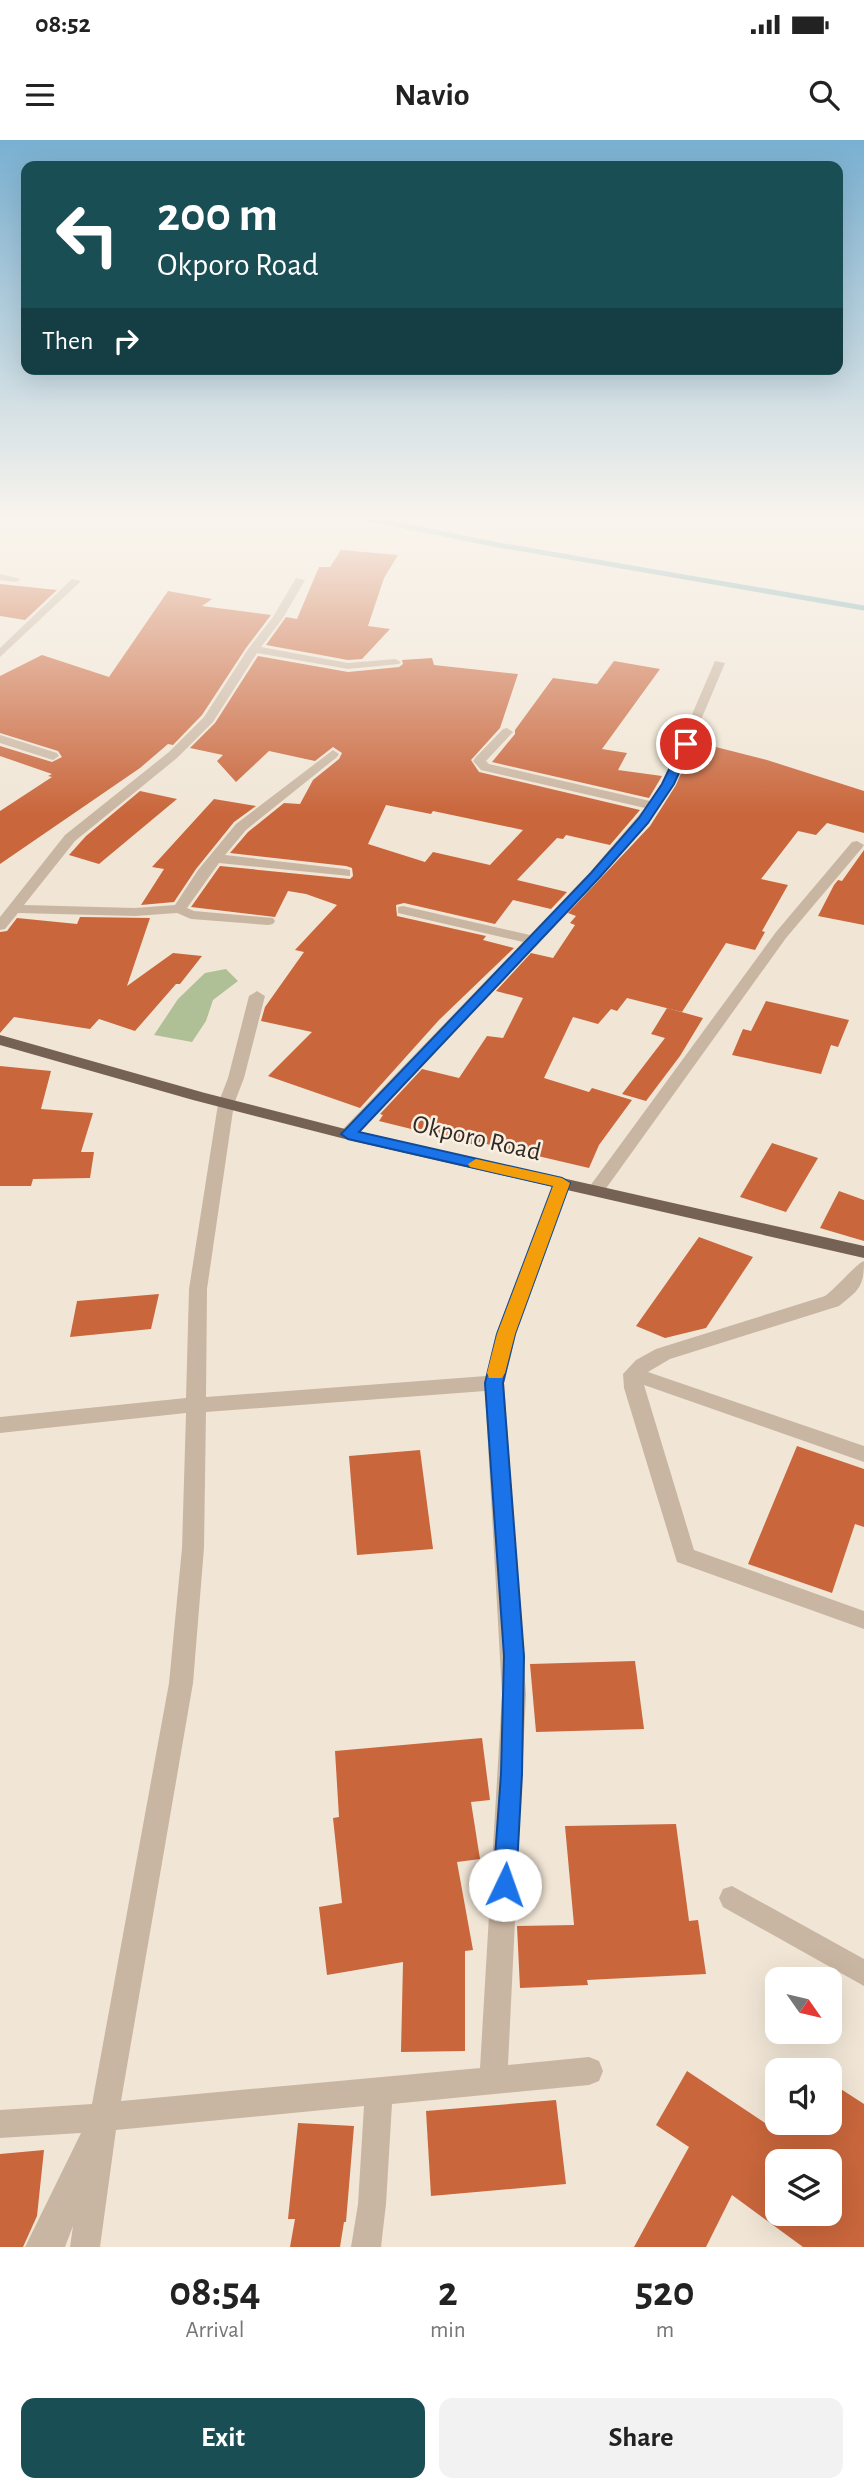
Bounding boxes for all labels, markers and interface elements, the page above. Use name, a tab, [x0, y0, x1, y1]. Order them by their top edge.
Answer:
text: 08:52	[35, 11, 91, 37]
icon: menu	[21, 76, 59, 114]
icon: search	[805, 76, 843, 114]
text: Navio	[394, 79, 470, 111]
icon: left	[42, 189, 133, 280]
text: 200 m	[157, 191, 278, 240]
text: Okporo Road	[157, 249, 319, 281]
icon: right	[107, 322, 145, 360]
text: Then	[42, 328, 93, 354]
pin	[656, 714, 716, 774]
icon: arrive	[667, 725, 705, 763]
street label: Okporo Road	[410, 1111, 544, 1165]
position arrow	[468, 1848, 542, 1922]
north arrow	[765, 1967, 842, 2044]
map controls	[765, 1967, 842, 2226]
button: sound	[765, 2058, 842, 2135]
button: layers	[765, 2149, 842, 2226]
text: 08:54	[169, 2271, 261, 2313]
text: 2	[438, 2271, 458, 2313]
text: 520	[635, 2271, 695, 2313]
text: Arrival	[185, 2319, 245, 2342]
text: min	[430, 2319, 466, 2342]
text: m	[656, 2319, 674, 2342]
button: Exit	[21, 2398, 425, 2478]
button: Share	[439, 2398, 843, 2478]

